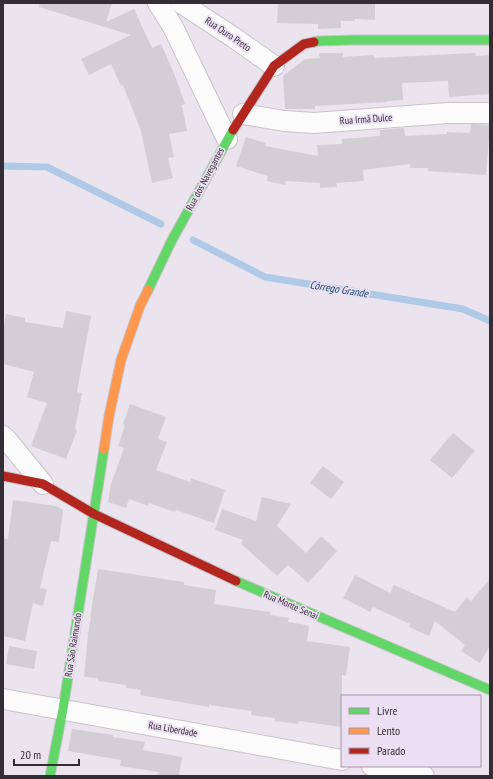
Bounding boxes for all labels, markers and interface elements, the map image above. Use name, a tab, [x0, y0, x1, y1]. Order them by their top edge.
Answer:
street label: Rua Ouro Preto	[203, 14, 253, 54]
street label: Rua Irmã Dulce	[339, 111, 393, 127]
street label: Rua dos Navegantes	[183, 145, 227, 213]
water label: Córrego Grande	[309, 277, 371, 301]
street label: Rua Monte Senai	[262, 588, 320, 622]
street label: Rua São Raimundo	[62, 612, 84, 678]
legend	[341, 695, 481, 767]
text: Livre	[377, 703, 398, 718]
street label: Rua Liberdade	[147, 718, 199, 740]
text: Lento	[377, 723, 400, 738]
scale bar	[14, 741, 79, 767]
text: Parado	[377, 743, 405, 758]
text: 20 m	[20, 747, 41, 762]

